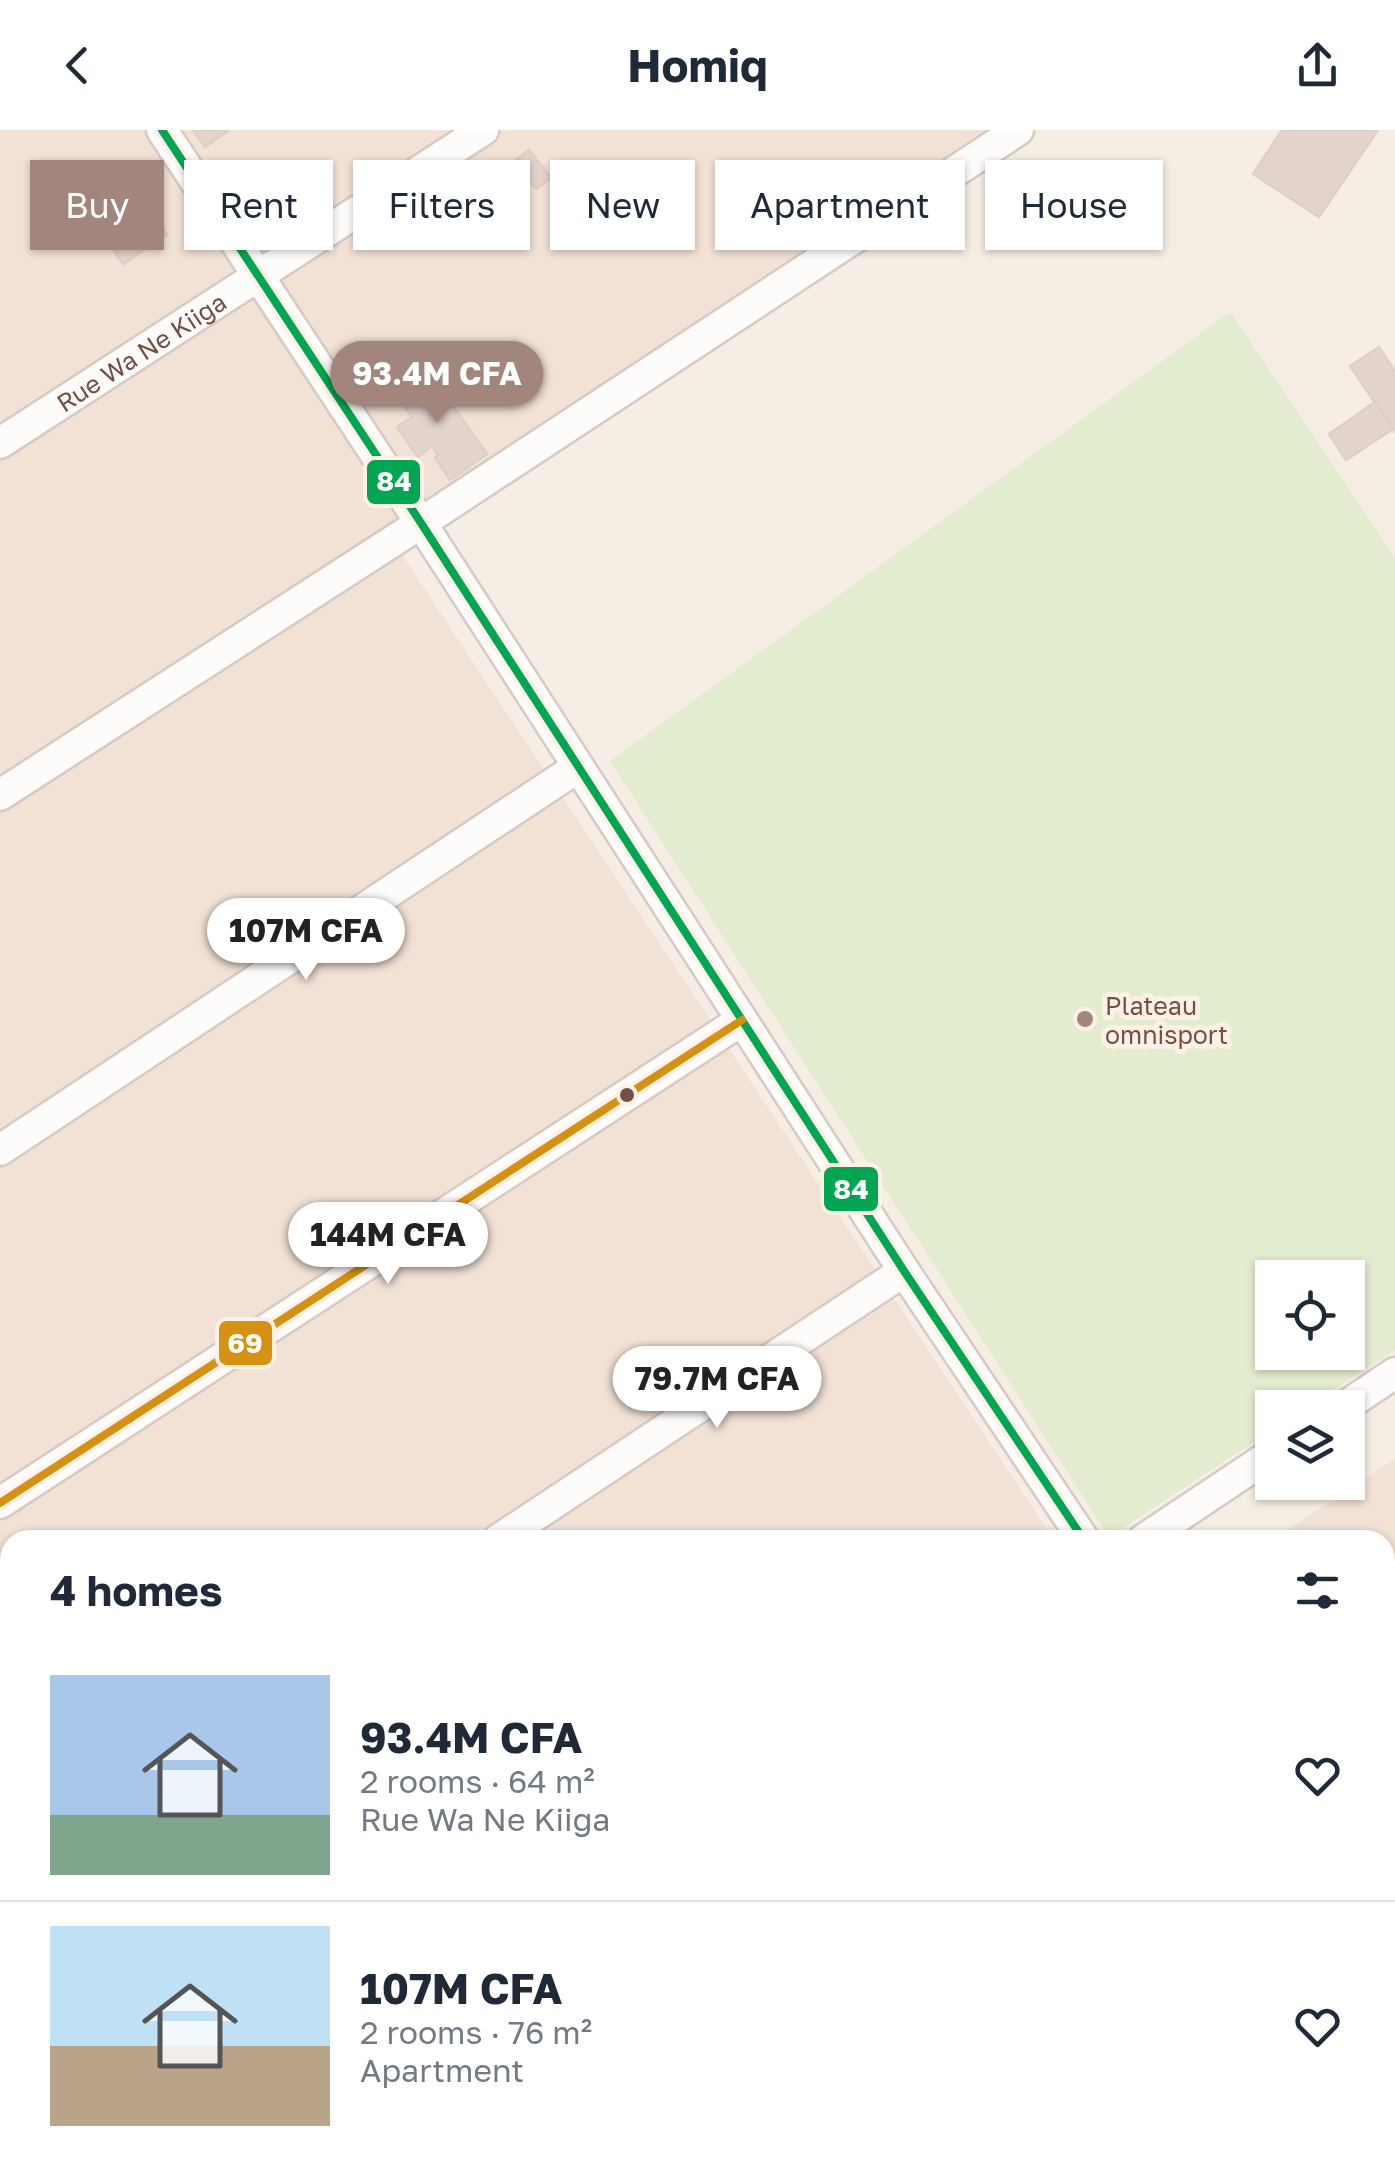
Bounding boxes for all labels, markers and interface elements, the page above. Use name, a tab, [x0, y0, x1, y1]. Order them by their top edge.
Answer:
icon: back	[50, 38, 105, 93]
text: Homiq	[627, 38, 768, 92]
icon: share	[1290, 38, 1345, 93]
chip: Buy	[30, 160, 164, 250]
chip: Rent	[184, 160, 333, 250]
chip: Filters	[353, 160, 530, 250]
chip: New	[550, 160, 695, 250]
chip: Apartment	[715, 160, 965, 250]
chip: House	[985, 160, 1163, 250]
street label: Rue Wa Ne Kiiga	[50, 285, 232, 418]
pin: 93.4M CFA	[323, 341, 551, 426]
text: 93.4M CFA	[352, 354, 522, 392]
line badge: 84	[365, 458, 422, 506]
text: 84	[376, 464, 412, 497]
pin: 107M CFA	[203, 898, 409, 983]
text: 107M CFA	[229, 911, 383, 949]
place label: Plateau omnisport	[1105, 990, 1228, 1050]
marker: Plateau omnisport	[1074, 1008, 1096, 1030]
unlabelled marker	[617, 1085, 637, 1105]
line badge: 84	[822, 1165, 880, 1213]
text: 84	[833, 1172, 869, 1205]
pin: 144M CFA	[285, 1202, 491, 1287]
text: 144M CFA	[310, 1215, 466, 1253]
map controls	[1255, 1260, 1365, 1500]
button: locate	[1255, 1260, 1365, 1370]
line badge: 69	[217, 1319, 274, 1367]
text: 69	[227, 1326, 263, 1359]
pin: 79.7M CFA	[603, 1346, 831, 1431]
text: 79.7M CFA	[635, 1359, 799, 1397]
button: layers	[1255, 1390, 1365, 1500]
icon: filters	[1290, 1563, 1345, 1618]
text: 4 homes	[50, 1565, 222, 1615]
text: 93.4M CFA	[360, 1712, 582, 1762]
icon: home	[130, 1715, 250, 1835]
icon: heart	[1290, 1748, 1345, 1803]
text: 2 rooms · 64 m²	[360, 1762, 595, 1800]
text: Rue Wa Ne Kiiga	[360, 1800, 610, 1838]
text: 107M CFA	[360, 1963, 562, 2013]
icon: home	[130, 1966, 250, 2086]
icon: heart	[1290, 1999, 1345, 2054]
text: 2 rooms · 76 m²	[360, 2013, 592, 2051]
text: Apartment	[360, 2051, 524, 2089]

